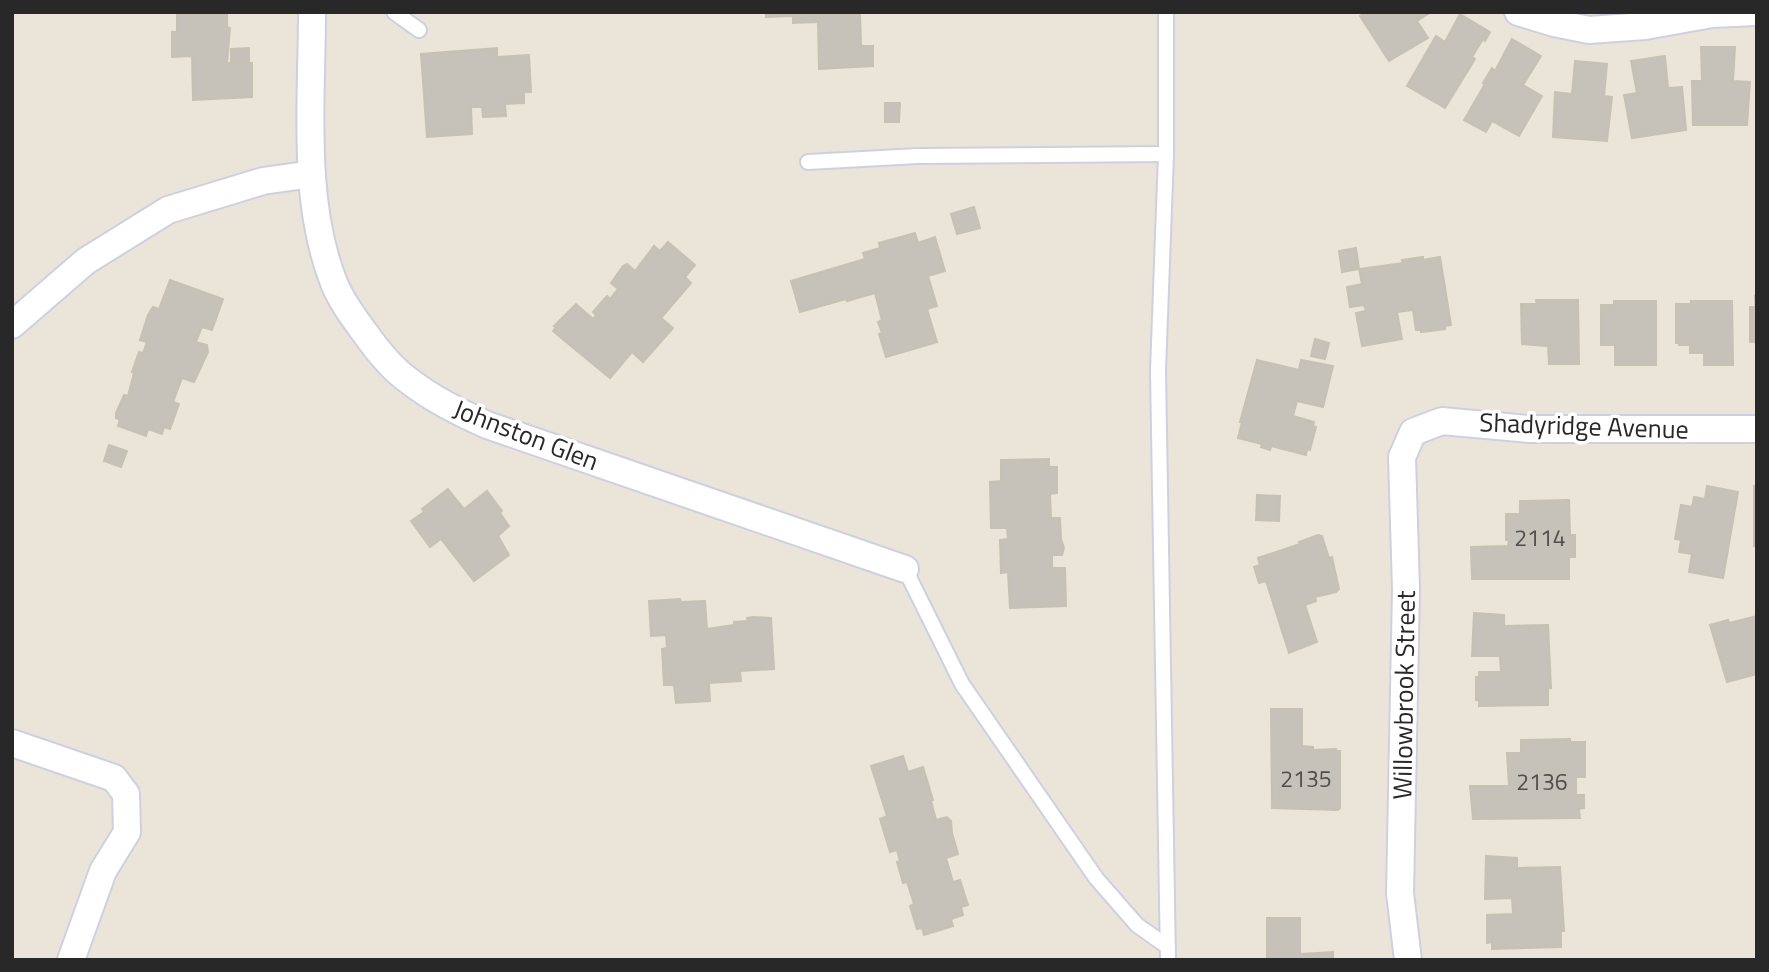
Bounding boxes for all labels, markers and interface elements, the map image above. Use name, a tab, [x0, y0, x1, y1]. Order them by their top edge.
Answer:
street label: Johnston Glen	[448, 389, 604, 480]
street label: Shadyridge Avenue	[1479, 402, 1689, 449]
house number: 2114	[1514, 520, 1566, 555]
street label: Willowbrook Street	[1382, 590, 1425, 800]
house number: 2135	[1280, 761, 1332, 796]
house number: 2136	[1516, 764, 1568, 799]

